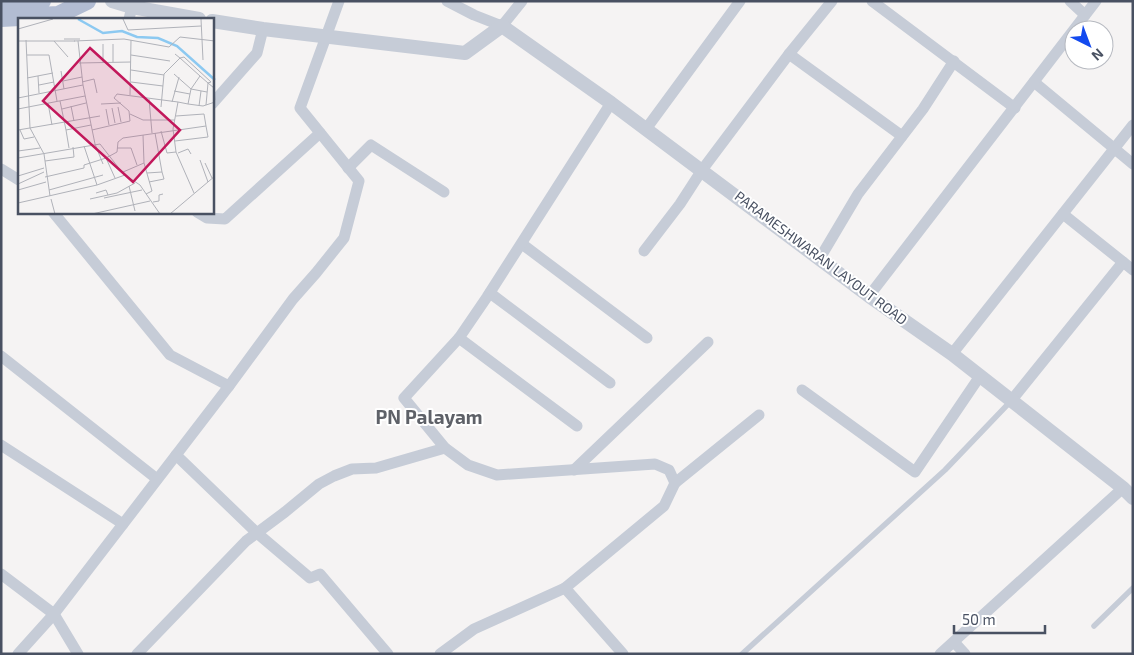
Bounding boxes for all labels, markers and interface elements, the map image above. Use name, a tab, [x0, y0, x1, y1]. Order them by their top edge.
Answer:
inset map	[18, 18, 214, 214]
north arrow	[1064, 20, 1114, 70]
text: N	[1089, 45, 1107, 65]
street label: PARAMESHWARAN LAYOUT ROAD	[732, 187, 911, 328]
district label: PN Palayam	[375, 405, 483, 429]
scale bar	[954, 602, 1045, 634]
text: 50 m	[962, 610, 996, 628]

